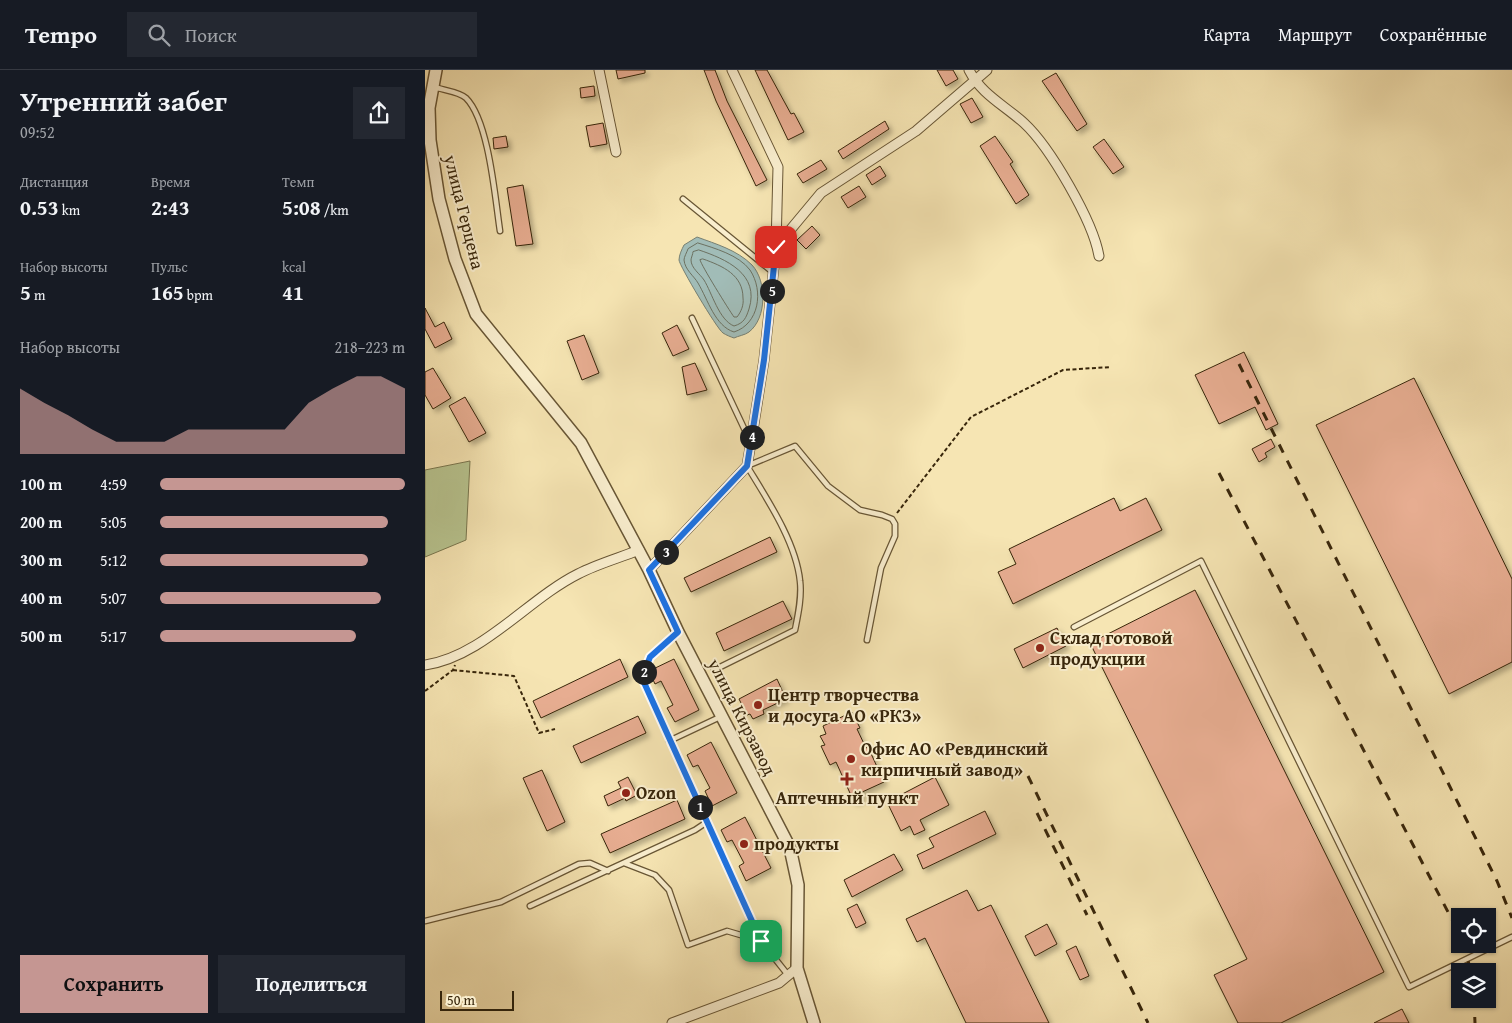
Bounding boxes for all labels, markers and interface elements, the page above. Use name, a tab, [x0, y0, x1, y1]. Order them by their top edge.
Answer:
search box	[127, 12, 477, 57]
text: Tempo	[25, 17, 97, 52]
icon: search	[145, 21, 173, 49]
text: Поиск	[185, 21, 237, 49]
text: Карта	[1204, 21, 1250, 48]
text: Маршрут	[1278, 21, 1352, 48]
text: Сохранённые	[1380, 21, 1487, 48]
text: Утренний забег	[20, 80, 227, 121]
button: share	[353, 87, 405, 139]
text: 09:52	[20, 120, 55, 144]
street label: улица Герцена	[437, 151, 492, 272]
text: Дистанция	[20, 172, 88, 192]
text: Время	[151, 172, 190, 192]
text: Темп	[282, 172, 314, 192]
text: 0.53	[20, 192, 59, 223]
text: 2:43	[151, 192, 190, 223]
text: 5:08	[282, 192, 321, 223]
text: km	[59, 200, 80, 220]
text: /km	[321, 200, 349, 220]
pin	[755, 226, 797, 268]
icon: check	[762, 233, 790, 261]
text: Набор высоты	[20, 257, 107, 277]
text: Пульс	[151, 257, 188, 277]
text: kcal	[282, 257, 306, 277]
text: 5	[20, 277, 31, 308]
text: 165	[151, 277, 184, 308]
text: 41	[282, 277, 304, 308]
pin: 5	[759, 278, 785, 304]
text: 5	[769, 281, 776, 301]
text: m	[31, 285, 45, 305]
text: bpm	[184, 285, 213, 305]
text: Набор высоты	[20, 335, 120, 359]
text: 218–223 m	[335, 335, 405, 359]
pin: 4	[739, 424, 765, 450]
text: 4	[749, 427, 756, 447]
text: 100 m	[20, 472, 62, 496]
text: 4:59	[100, 472, 127, 496]
text: 200 m	[20, 510, 62, 534]
text: 5:05	[100, 510, 127, 534]
pin: 3	[653, 540, 679, 564]
text: 3	[663, 542, 670, 562]
text: 300 m	[20, 548, 62, 572]
text: 5:12	[100, 548, 127, 572]
text: 400 m	[20, 586, 62, 610]
text: 5:07	[100, 586, 127, 610]
text: 500 m	[20, 624, 62, 648]
text: 5:17	[100, 624, 127, 648]
place label: Склад готовой продукции	[1050, 624, 1172, 672]
marker: Склад готовой продукции	[1034, 642, 1046, 654]
street label: улица Кирзавод	[701, 653, 784, 780]
pin: 2	[631, 660, 657, 684]
text: 2	[641, 662, 648, 682]
place label: Центр творчества и досуга АО «РКЗ»	[768, 681, 921, 729]
marker: Центр творчества и досуга АО «РКЗ»	[752, 699, 764, 711]
place label: Офис АО «Ревдинский кирпичный завод»	[861, 735, 1048, 783]
marker: Офис АО «Ревдинский кирпичный завод»	[845, 753, 857, 765]
marker: Аптечный пункт	[841, 773, 853, 785]
place label: Ozon	[636, 779, 676, 806]
place label: Аптечный пункт	[776, 784, 919, 811]
marker: Ozon	[620, 787, 632, 799]
pin: 1	[687, 794, 713, 820]
text: 1	[697, 797, 704, 817]
place label: продукты	[754, 830, 839, 857]
marker: продукты	[738, 838, 750, 850]
map controls	[1451, 908, 1496, 1008]
button: locate	[1451, 908, 1496, 953]
pin	[740, 920, 782, 962]
icon: arrive	[747, 927, 775, 955]
button: Сохранить	[20, 955, 208, 1013]
button: Поделиться	[218, 955, 405, 1013]
button: layers	[1451, 963, 1496, 1008]
scale bar	[440, 988, 514, 1011]
text: 50 m	[447, 990, 475, 1010]

